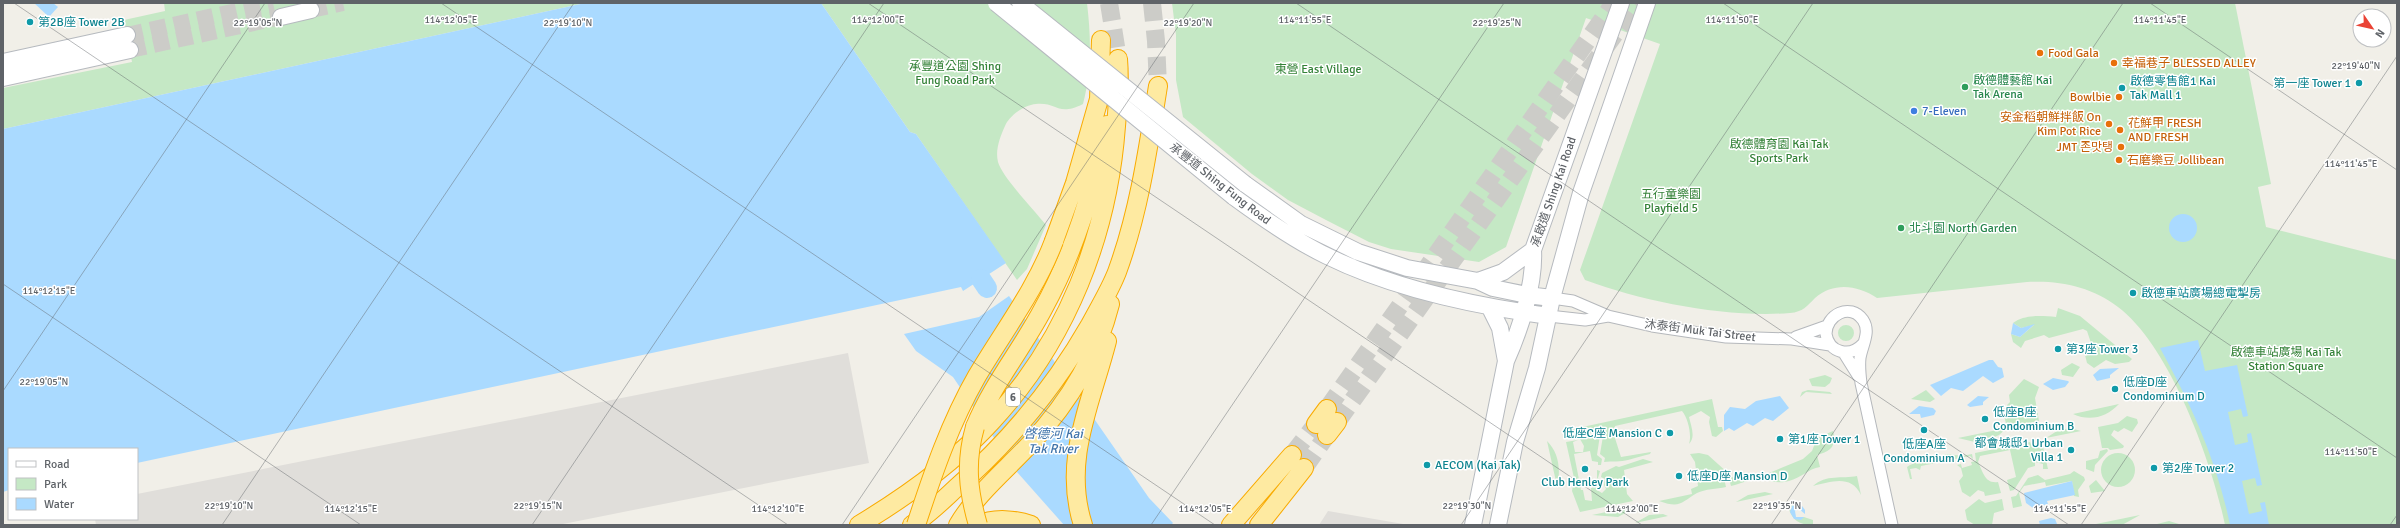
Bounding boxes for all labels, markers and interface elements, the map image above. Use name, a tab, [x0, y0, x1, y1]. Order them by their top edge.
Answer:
north arrow	[2352, 8, 2392, 48]
text: 114°12'05"E	[424, 14, 478, 26]
text: 114°12'00"E	[851, 14, 905, 26]
text: 114°11'55"E	[1278, 14, 1332, 26]
text: 114°11'50"E	[1705, 14, 1759, 26]
text: 114°11'45"E	[2133, 14, 2187, 26]
place label: 第2B座 Tower 2B	[38, 15, 125, 30]
marker: 第2B座 Tower 2B	[25, 17, 35, 27]
text: 22°19'05"N	[234, 17, 282, 29]
text: 22°19'10"N	[544, 17, 592, 29]
text: 22°19'20"N	[1164, 17, 1212, 29]
text: 22°19'25"N	[1473, 17, 1521, 29]
text: N	[2372, 27, 2387, 40]
place label: Food Gala	[2048, 46, 2099, 61]
marker: Food Gala	[2035, 48, 2045, 58]
place label: 幸福巷子 BLESSED ALLEY	[2122, 56, 2256, 71]
marker: 幸福巷子 BLESSED ALLEY	[2109, 58, 2119, 68]
park label: 承豐道公園 Shing Fung Road Park	[909, 59, 1001, 88]
text: 22°19'40"N	[2332, 60, 2380, 72]
park label: 東營 East Village	[1275, 62, 1361, 77]
place label: 啟德體藝館 Kai Tak Arena	[1973, 73, 2052, 102]
place label: 啟德零售館1 Kai Tak Mall 1	[2130, 74, 2216, 103]
place label: 第一座 Tower 1	[2273, 76, 2351, 91]
marker: 第一座 Tower 1	[2354, 78, 2364, 88]
marker: 啟德體藝館 Kai Tak Arena	[1960, 82, 1970, 92]
marker: 啟德零售館1 Kai Tak Mall 1	[2117, 83, 2127, 93]
place label: Bowlbie	[2070, 90, 2111, 105]
marker: Bowlbie	[2114, 92, 2124, 102]
place label: 7-Eleven	[1922, 104, 1967, 119]
marker: 7-Eleven	[1909, 106, 1919, 116]
place label: 安金稻朝鮮拌飯 On Kim Pot Rice	[2000, 110, 2101, 139]
place label: 花鮮甲 FRESH AND FRESH	[2128, 116, 2202, 145]
marker: 安金稻朝鮮拌飯 On Kim Pot Rice	[2104, 119, 2114, 129]
marker: 花鮮甲 FRESH AND FRESH	[2115, 125, 2125, 135]
street label: 承啟道 Shing Kai Road	[1528, 135, 1580, 249]
park label: 啟德體育園 Kai Tak Sports Park	[1730, 137, 1828, 166]
street label: 承豐道 Shing Fung Road	[1166, 140, 1274, 228]
place label: JMT 존맛탱	[2056, 140, 2113, 155]
marker: JMT 존맛탱	[2116, 142, 2126, 152]
place label: 石磨樂豆 Jollibean	[2127, 153, 2224, 168]
marker: 石磨樂豆 Jollibean	[2114, 155, 2124, 165]
text: 114°11'45"E	[2324, 158, 2378, 170]
park label: 五行童樂園 Playfield 5	[1641, 187, 1701, 216]
place label: 北斗園 North Garden	[1909, 221, 2017, 236]
marker: 北斗園 North Garden	[1896, 223, 1906, 233]
text: 114°12'15"E	[22, 285, 76, 297]
place label: 啟德車站廣場總電掣房	[2141, 286, 2261, 301]
marker: 啟德車站廣場總電掣房	[2128, 288, 2138, 298]
street label: 沐泰街 Muk Tai Street	[1644, 317, 1756, 345]
place label: 第3座 Tower 3	[2066, 342, 2138, 357]
marker: 第3座 Tower 3	[2053, 344, 2063, 354]
park label: 啟德車站廣場 Kai Tak Station Square	[2231, 345, 2341, 374]
place label: 低座D座 Condominium D	[2123, 375, 2205, 404]
text: 22°19'05"N	[20, 376, 68, 388]
marker: 低座D座 Condominium D	[2110, 384, 2120, 394]
road number: 6	[1006, 388, 1020, 406]
place label: 低座B座 Condominium B	[1993, 405, 2074, 434]
marker: 低座B座 Condominium B	[1980, 414, 1990, 424]
marker: 低座A座 Condominium A	[1919, 425, 1929, 435]
water label: 啓德河 Kai Tak River	[1023, 426, 1084, 457]
place label: 低座C座 Mansion C	[1563, 426, 1662, 441]
marker: 低座C座 Mansion C	[1665, 428, 1675, 438]
place label: 第1座 Tower 1	[1788, 432, 1860, 447]
marker: 第1座 Tower 1	[1775, 434, 1785, 444]
place label: 都會城邸1 Urban Villa 1	[1974, 436, 2063, 465]
place label: 低座A座 Condominium A	[1883, 437, 1965, 466]
marker: 都會城邸1 Urban Villa 1	[2066, 445, 2076, 455]
text: 114°11'50"E	[2324, 446, 2378, 458]
legend	[8, 448, 138, 520]
text: Road	[44, 457, 70, 472]
place label: AECOM (Kai Tak)	[1435, 458, 1521, 473]
marker: AECOM (Kai Tak)	[1422, 460, 1432, 470]
place label: 第2座 Tower 2	[2162, 461, 2234, 476]
marker: 第2座 Tower 2	[2149, 463, 2159, 473]
marker: Club Henley Park	[1580, 464, 1590, 474]
place label: 低座D座 Mansion D	[1687, 469, 1788, 484]
marker: 低座D座 Mansion D	[1674, 471, 1684, 481]
place label: Club Henley Park	[1541, 475, 1629, 490]
text: Park	[44, 477, 67, 492]
text: Water	[44, 497, 75, 512]
text: 22°19'10"N	[205, 500, 253, 512]
text: 22°19'15"N	[514, 500, 562, 512]
text: 22°19'30"N	[1443, 500, 1491, 512]
text: 22°19'35"N	[1753, 500, 1801, 512]
text: 114°12'15"E	[324, 503, 378, 515]
text: 114°12'10"E	[751, 503, 805, 515]
text: 114°12'05"E	[1178, 503, 1232, 515]
text: 114°12'00"E	[1605, 503, 1659, 515]
text: 114°11'55"E	[2033, 503, 2087, 515]

